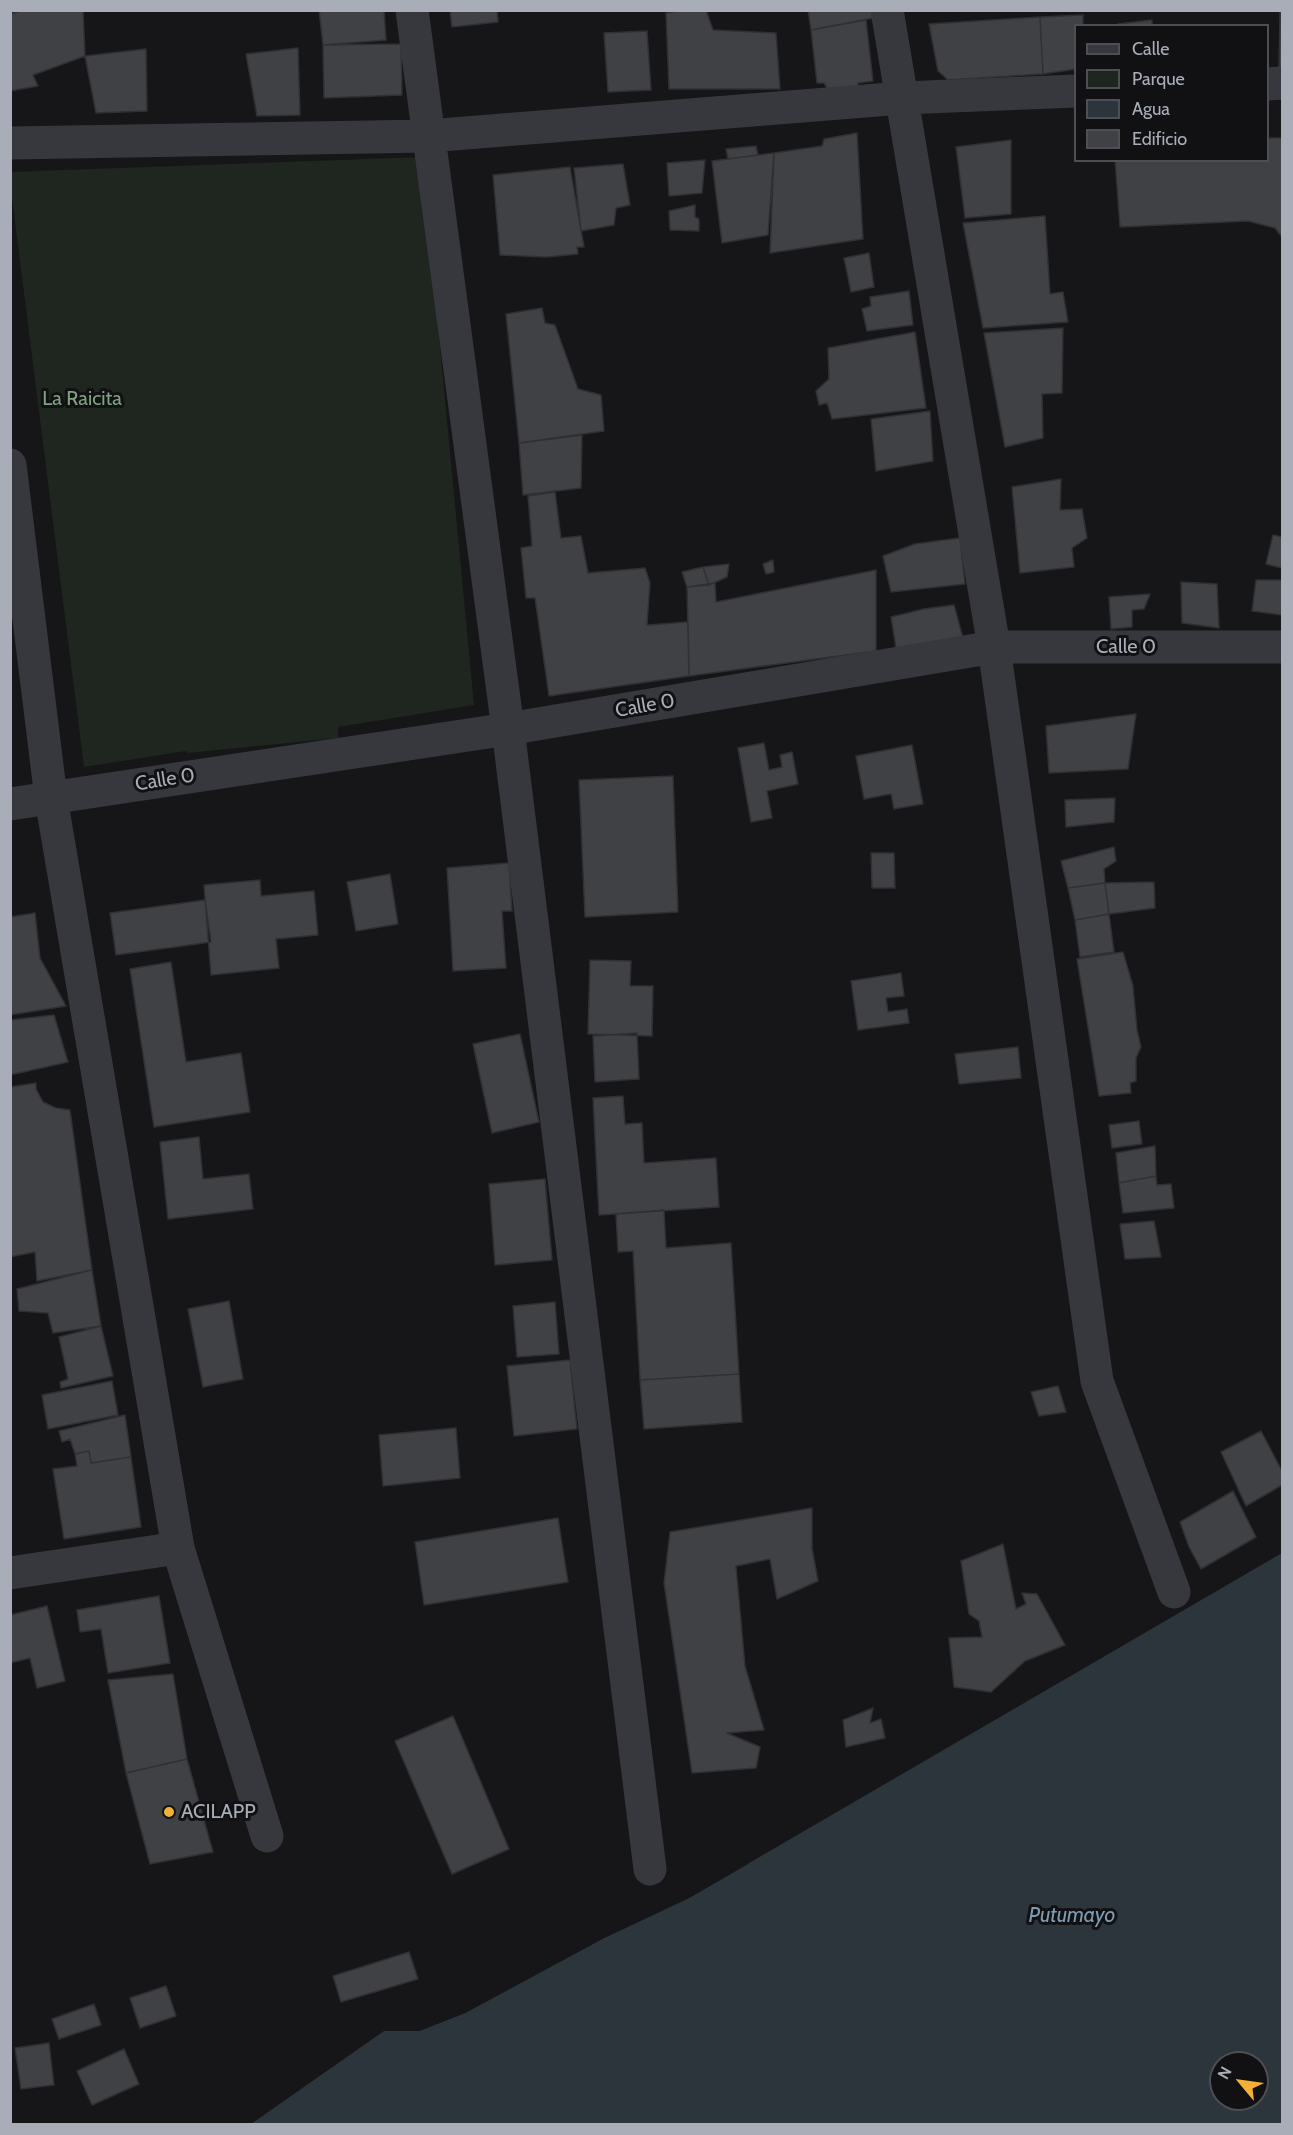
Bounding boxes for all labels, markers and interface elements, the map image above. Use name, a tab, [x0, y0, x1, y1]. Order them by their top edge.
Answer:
legend	[1074, 24, 1269, 162]
text: Calle	[1132, 38, 1169, 60]
text: Parque	[1132, 68, 1185, 90]
text: Agua	[1132, 98, 1170, 120]
text: Edificio	[1132, 128, 1187, 150]
park label: La Raicita	[42, 387, 122, 411]
street label: Calle 0	[1096, 635, 1156, 659]
street label: Calle 0	[613, 689, 677, 723]
street label: Calle 0	[134, 763, 196, 797]
place label: ACILAPP	[181, 1800, 256, 1824]
marker: ACILAPP	[162, 1805, 176, 1819]
water label: Putumayo	[1029, 1903, 1115, 1929]
north arrow	[1209, 2051, 1269, 2111]
text: N	[1214, 2063, 1236, 2083]

